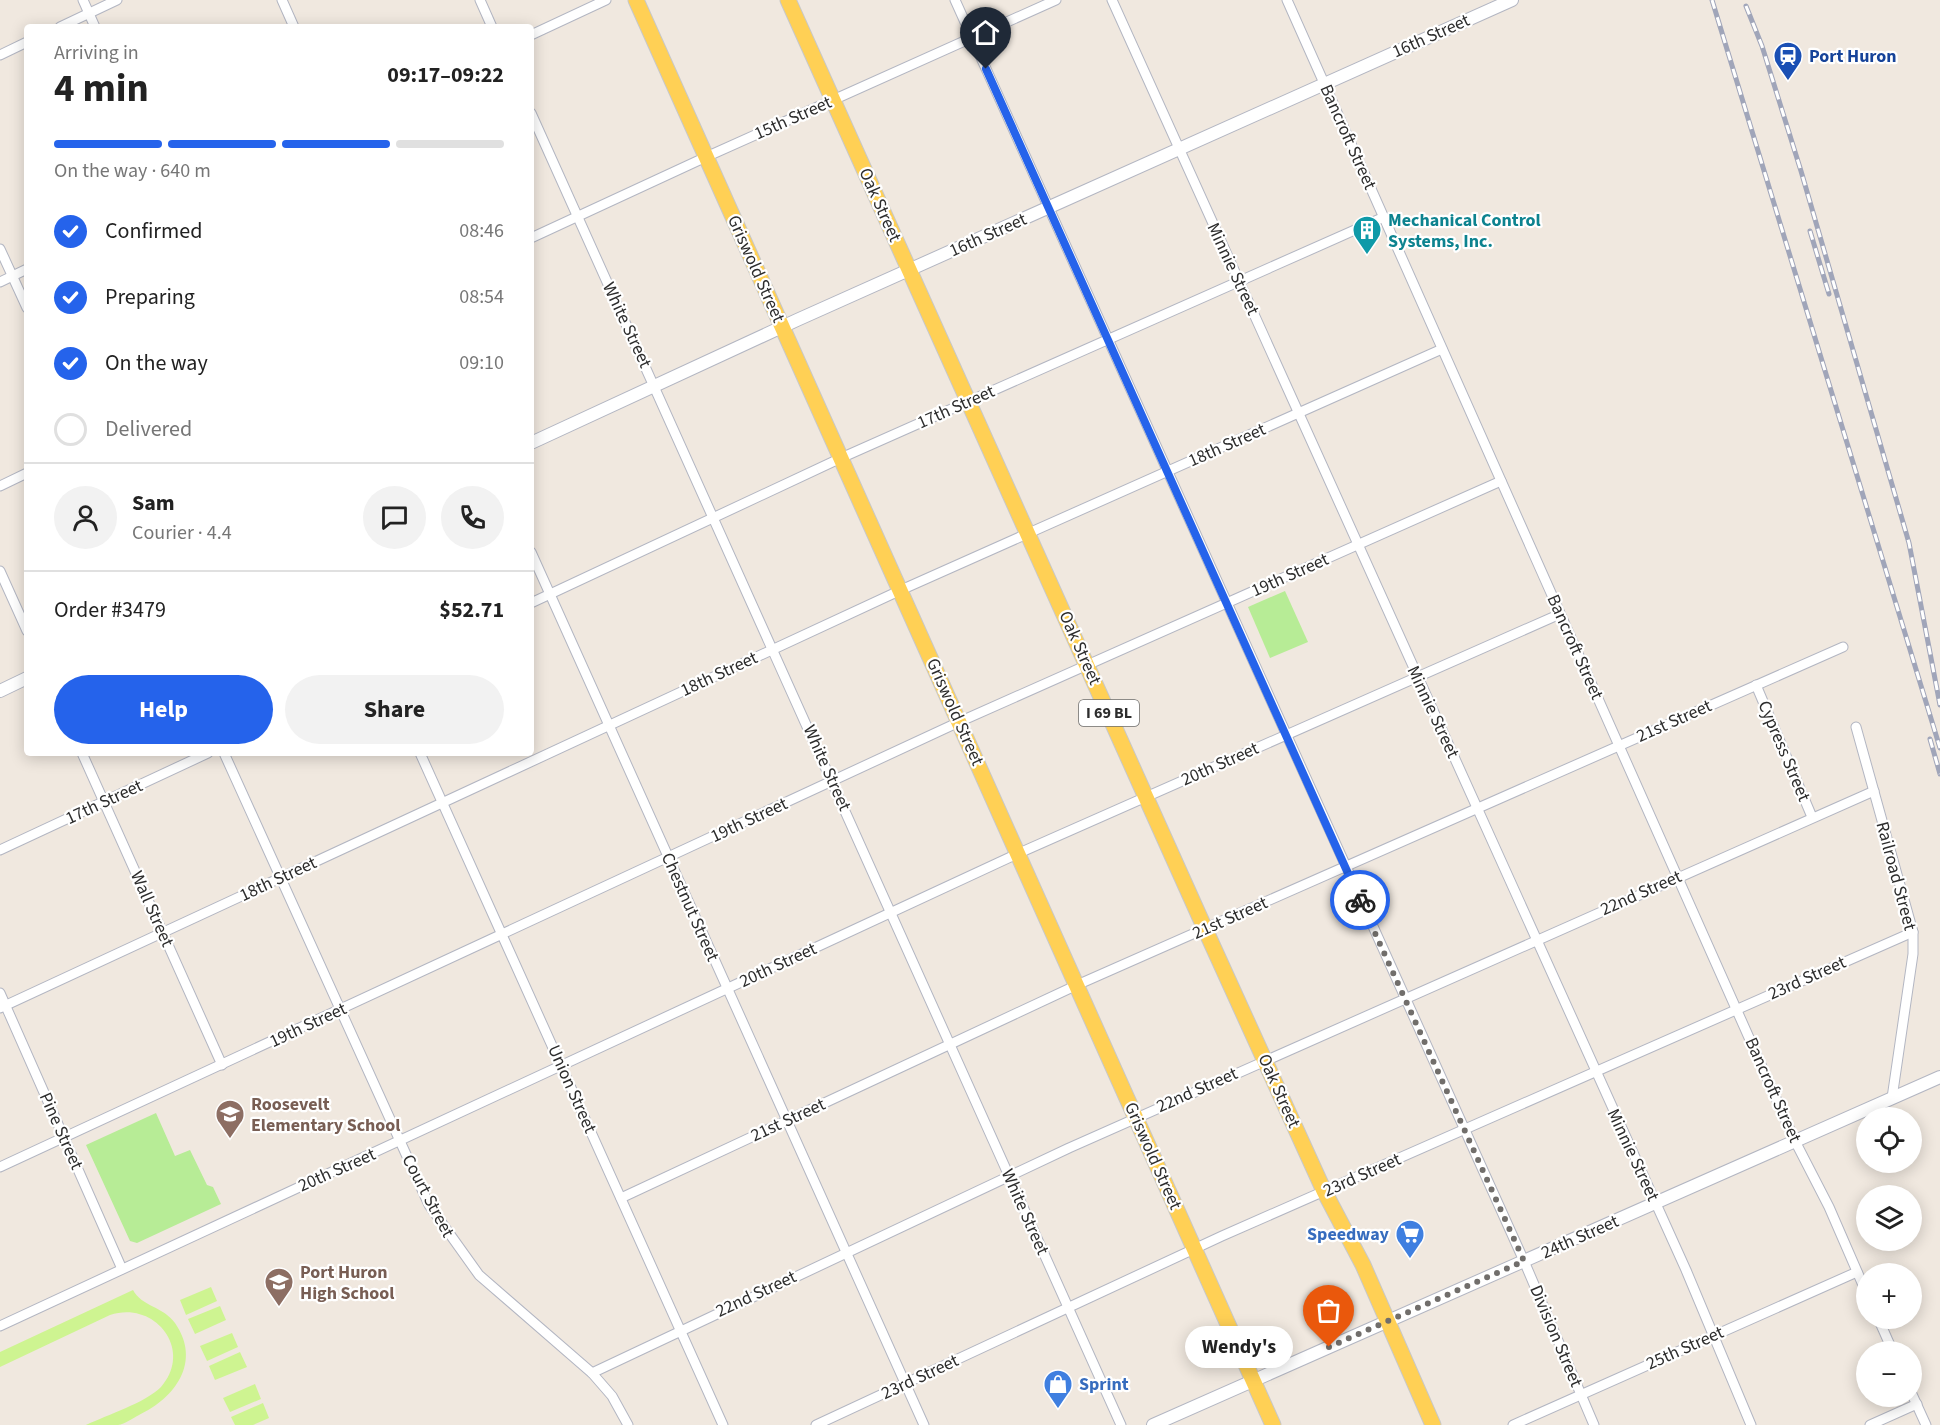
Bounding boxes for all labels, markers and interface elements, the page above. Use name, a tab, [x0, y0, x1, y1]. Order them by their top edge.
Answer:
pin	[960, 7, 1011, 69]
street label: 16th Street	[1388, 8, 1474, 64]
icon: home	[969, 16, 1002, 49]
text: Arriving in	[54, 39, 139, 67]
station icon: Port Huron	[1772, 40, 1804, 82]
place label: Port Huron	[1809, 44, 1897, 69]
text: 09:17–09:22	[387, 59, 504, 91]
text: 4 min	[54, 61, 149, 117]
street label: Bancroft Street	[1314, 80, 1382, 194]
street label: 15th Street	[750, 90, 836, 146]
text: On the way · 640 m	[54, 157, 211, 185]
street label: Oak Street	[853, 164, 907, 246]
street label: 16th Street	[945, 207, 1031, 263]
place label: Mechanical Control Systems, Inc.	[1388, 208, 1541, 254]
street label: Griswold Street	[721, 211, 791, 327]
building icon: Mechanical Control Systems, Inc.	[1351, 214, 1383, 256]
icon: check	[54, 215, 87, 248]
text: Confirmed	[105, 215, 202, 247]
text: 08:46	[459, 217, 504, 245]
street label: Minnie Street	[1201, 219, 1265, 319]
street label: White Street	[596, 278, 658, 372]
icon: check	[54, 281, 87, 314]
text: Preparing	[105, 281, 195, 313]
text: 08:54	[459, 283, 504, 311]
icon: check	[54, 347, 87, 380]
text: On the way	[105, 347, 208, 379]
text: 09:10	[459, 349, 504, 377]
street label: 17th Street	[913, 379, 999, 435]
text: Delivered	[105, 413, 192, 445]
street label: 18th Street	[1184, 417, 1270, 473]
button: person	[54, 486, 117, 549]
button: chat	[363, 486, 426, 549]
button: phone	[441, 486, 504, 549]
text: Sam	[132, 487, 175, 519]
text: Courier · 4.4	[132, 519, 232, 547]
street label: 19th Street	[1247, 547, 1333, 603]
street label: Bancroft Street	[1541, 590, 1609, 704]
text: Order #3479	[54, 594, 166, 626]
text: $52.71	[439, 594, 504, 626]
street label: Oak Street	[1053, 607, 1107, 689]
street label: 18th Street	[676, 645, 762, 703]
street label: Griswold Street	[920, 654, 990, 770]
street label: Minnie Street	[1401, 662, 1465, 762]
button: Help	[54, 675, 273, 744]
button: Share	[285, 675, 504, 744]
street label: 21st Street	[1632, 693, 1716, 749]
street label: Cypress Street	[1752, 697, 1816, 805]
road number: I 69 BL	[1079, 700, 1139, 726]
street label: White Street	[797, 721, 857, 815]
street label: 20th Street	[1177, 736, 1263, 792]
street label: 17th Street	[61, 773, 147, 831]
street label: 19th Street	[706, 791, 792, 849]
street label: Railroad Street	[1869, 819, 1923, 933]
street label: Chestnut Street	[655, 849, 725, 965]
street label: 18th Street	[235, 850, 321, 908]
street label: 22nd Street	[1596, 864, 1686, 922]
street label: Wall Street	[124, 867, 180, 951]
courier	[1330, 870, 1390, 930]
icon: bike	[1344, 884, 1377, 917]
street label: 21st Street	[1188, 890, 1272, 946]
street label: 20th Street	[735, 936, 821, 994]
street label: 23rd Street	[1764, 950, 1850, 1006]
street label: 19th Street	[265, 996, 351, 1054]
street label: Bancroft Street	[1739, 1033, 1807, 1147]
street label: Union Street	[541, 1041, 603, 1137]
street label: Oak Street	[1252, 1050, 1306, 1132]
street label: 22nd Street	[1152, 1061, 1242, 1119]
street label: Pine Street	[33, 1088, 89, 1174]
place label: Roosevelt Elementary School	[251, 1092, 401, 1138]
street label: 21st Street	[747, 1092, 829, 1148]
school or university icon: Roosevelt Elementary School	[214, 1098, 246, 1140]
street label: Griswold Street	[1118, 1098, 1188, 1214]
street label: Minnie Street	[1601, 1105, 1665, 1205]
map controls	[1856, 1107, 1922, 1407]
button: locate	[1856, 1107, 1922, 1173]
street label: 20th Street	[294, 1142, 380, 1198]
street label: 23rd Street	[1319, 1147, 1405, 1203]
street label: Court Street	[396, 1150, 460, 1242]
street label: White Street	[995, 1165, 1055, 1259]
button: layers	[1856, 1185, 1922, 1251]
street label: 24th Street	[1537, 1209, 1623, 1265]
supermarket icon: Speedway	[1394, 1218, 1426, 1260]
place label: Speedway	[1307, 1222, 1390, 1247]
place label: Port Huron High School	[300, 1260, 394, 1306]
button: +	[1856, 1263, 1922, 1329]
street label: 22nd Street	[712, 1264, 800, 1324]
school or university icon: Port Huron High School	[263, 1266, 295, 1308]
street label: Division Street	[1523, 1281, 1589, 1391]
pin	[1303, 1285, 1354, 1347]
icon: bag	[1312, 1294, 1345, 1327]
street label: 25th Street	[1642, 1320, 1728, 1376]
callout: Wendy's	[1185, 1326, 1293, 1368]
text: Wendy's	[1202, 1333, 1276, 1361]
button: −	[1856, 1341, 1922, 1407]
street label: 23rd Street	[877, 1348, 963, 1406]
shop icon: Sprint	[1042, 1368, 1074, 1410]
place label: Sprint	[1079, 1372, 1129, 1397]

